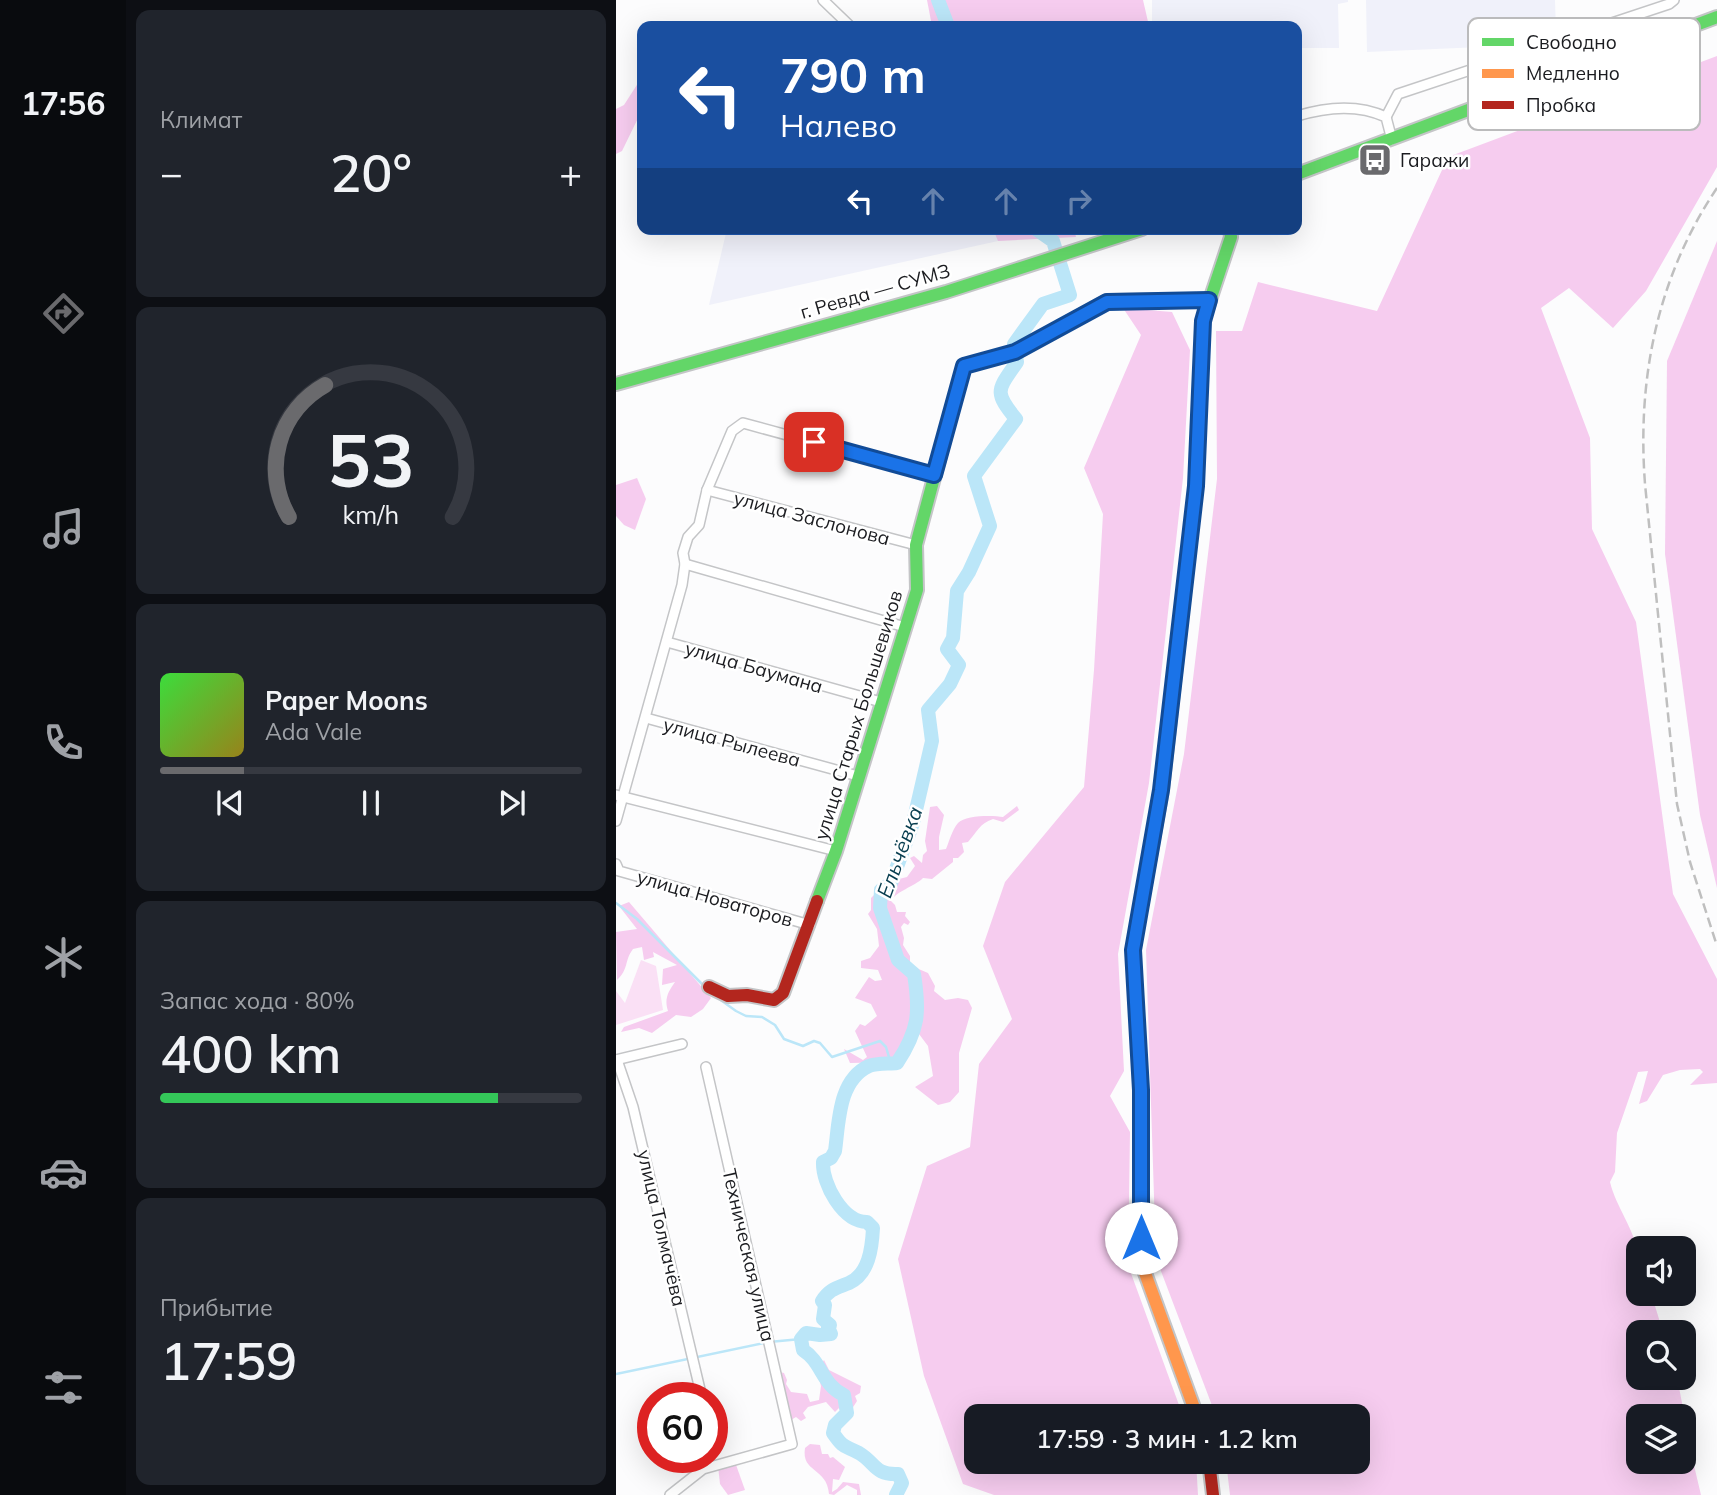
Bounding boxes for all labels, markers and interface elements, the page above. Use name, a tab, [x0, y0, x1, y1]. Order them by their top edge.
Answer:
legend	[1468, 18, 1700, 130]
text: Свободно	[1526, 30, 1617, 54]
text: 790 m	[780, 44, 926, 105]
icon: left	[665, 49, 756, 140]
text: Медленно	[1526, 61, 1620, 85]
text: 17:56	[21, 83, 105, 123]
text: Пробка	[1526, 93, 1596, 117]
text: Климат	[160, 105, 242, 134]
text: Налево	[780, 105, 897, 145]
text: 20°	[330, 140, 412, 205]
bus stop icon: Гаражи	[1356, 141, 1394, 179]
place label: Гаражи	[1400, 148, 1469, 172]
text: −	[160, 149, 183, 197]
text: +	[559, 149, 582, 197]
icon: left	[841, 182, 879, 220]
icon: ahead	[914, 182, 952, 220]
icon: ahead	[987, 182, 1025, 220]
icon: right	[1060, 182, 1098, 220]
street label: г. Ревда — СУМЗ	[797, 258, 953, 324]
icon: directions	[39, 289, 88, 338]
pin	[784, 412, 844, 472]
text: 53	[327, 414, 415, 505]
icon: arrive	[795, 423, 833, 461]
street label: улица Заслонова	[731, 486, 893, 550]
text: km/h	[343, 498, 399, 529]
icon: music	[39, 504, 88, 553]
street label: улица Старых Большевиков	[809, 587, 907, 843]
street label: улица Баумана	[682, 636, 826, 698]
text: Paper Moons	[265, 684, 428, 717]
street label: улица Рылеева	[661, 712, 803, 772]
text: Ada Vale	[265, 717, 362, 746]
icon: phone	[39, 718, 88, 767]
icon: previous	[211, 784, 249, 822]
icon: pause	[352, 784, 390, 822]
icon: next	[493, 784, 531, 822]
water label: Ельчёвка	[870, 803, 928, 901]
street label: улица Новаторов	[634, 864, 796, 932]
icon: climate	[39, 933, 88, 982]
text: Запас хода · 80%	[160, 986, 355, 1015]
text: 400 km	[160, 1021, 341, 1086]
street label: улица Толмачёва	[632, 1147, 692, 1309]
icon: car	[39, 1148, 88, 1197]
street label: Техническая улица	[717, 1166, 781, 1344]
position arrow	[1104, 1201, 1178, 1275]
map controls	[1626, 1236, 1696, 1474]
button: sound	[1626, 1236, 1696, 1306]
text: Прибытие	[160, 1293, 273, 1322]
button: search	[1626, 1320, 1696, 1390]
text: 17:59	[160, 1328, 297, 1393]
icon: filters	[39, 1363, 88, 1412]
speed limit sign: 60	[637, 1382, 728, 1473]
button: layers	[1626, 1404, 1696, 1474]
text: 17:59 · 3 мин · 1.2 km	[1036, 1422, 1298, 1455]

